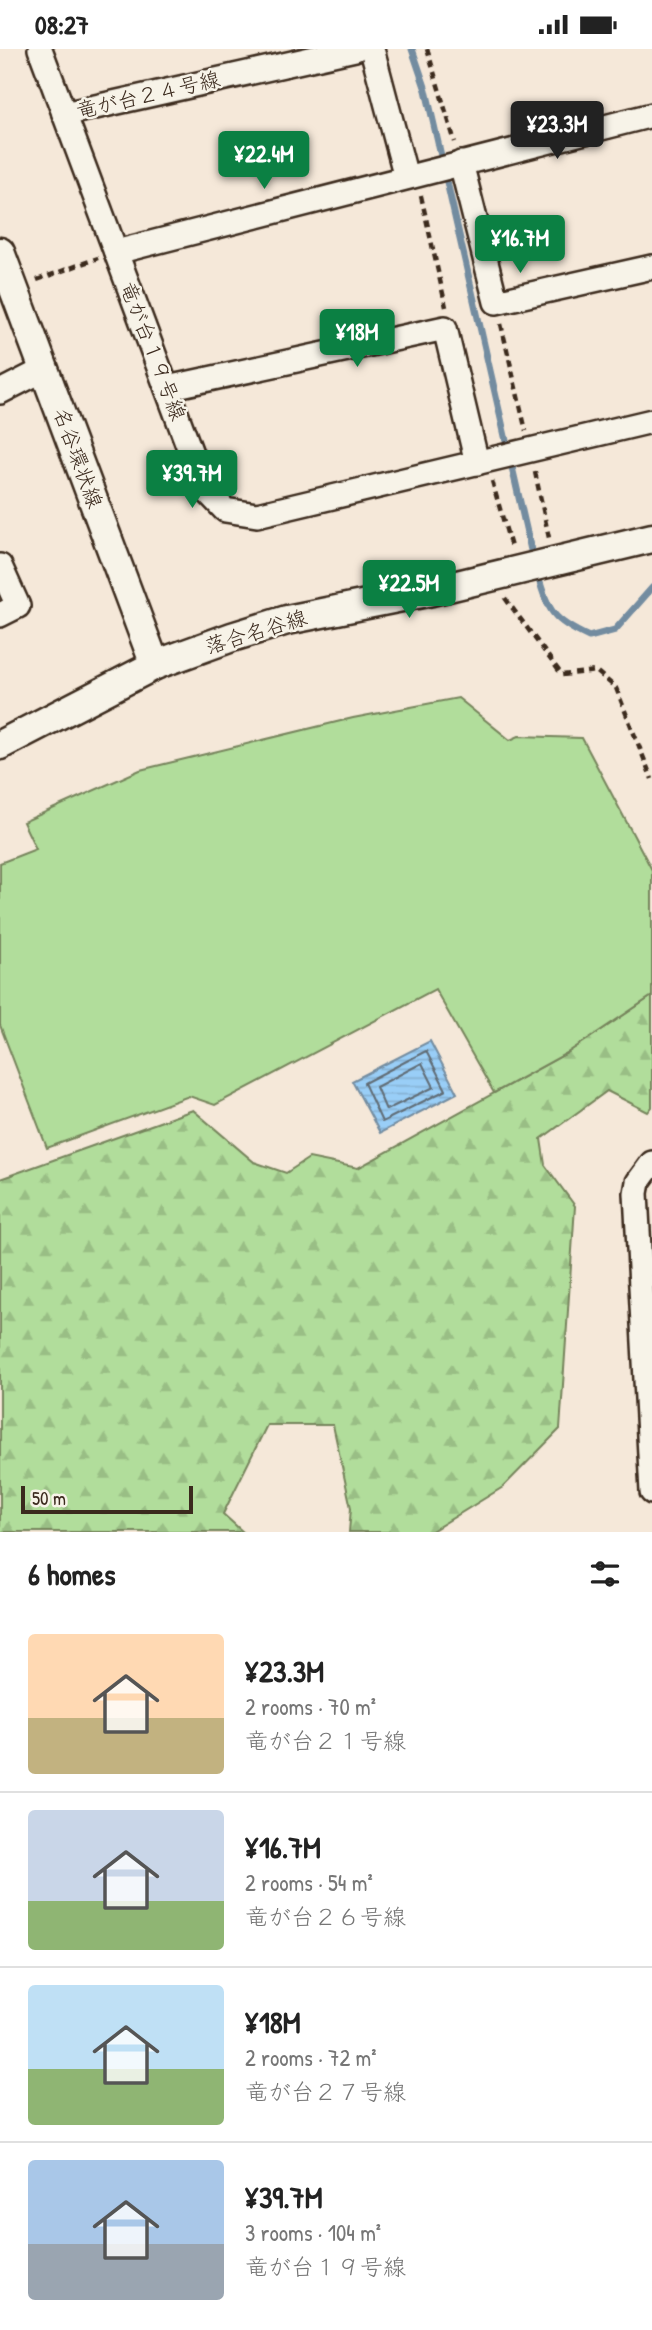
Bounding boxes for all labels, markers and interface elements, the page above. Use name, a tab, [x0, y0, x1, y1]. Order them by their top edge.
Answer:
text: 08:27	[35, 7, 89, 42]
street label: 竜が台２４号線	[73, 64, 223, 125]
pin: ¥23.3M	[500, 101, 614, 161]
text: ¥23.3M	[527, 108, 587, 139]
pin: ¥22.4M	[207, 131, 321, 191]
text: ¥22.4M	[234, 138, 294, 169]
pin: ¥16.7M	[463, 215, 577, 275]
text: ¥16.7M	[491, 222, 549, 253]
street label: 竜が台１９号線	[114, 277, 193, 425]
pin: ¥18M	[316, 309, 398, 369]
text: ¥18M	[336, 316, 378, 347]
street label: 名谷環状線	[47, 404, 110, 512]
pin: ¥39.7M	[135, 451, 249, 510]
text: ¥39.7M	[162, 457, 222, 488]
pin: ¥22.5M	[352, 561, 466, 620]
text: ¥22.5M	[379, 567, 439, 598]
street label: 落合名谷線	[201, 602, 310, 661]
scale bar	[21, 1483, 192, 1515]
text: 50 m	[32, 1485, 66, 1511]
text: 6 homes	[28, 1554, 115, 1594]
icon: filters	[586, 1555, 624, 1593]
text: ¥23.3M	[245, 1651, 324, 1691]
icon: home	[84, 1662, 168, 1746]
text: 2 rooms · 70 m²	[245, 1691, 376, 1722]
text: 竜が台２１号線	[245, 1725, 406, 1756]
text: ¥16.7M	[245, 1827, 321, 1867]
icon: home	[84, 1838, 168, 1922]
text: 2 rooms · 54 m²	[245, 1867, 373, 1898]
text: 竜が台２６号線	[245, 1901, 406, 1932]
text: ¥18M	[245, 2002, 301, 2042]
icon: home	[84, 2013, 168, 2097]
text: 2 rooms · 72 m²	[245, 2042, 377, 2073]
text: 竜が台２７号線	[245, 2076, 406, 2107]
text: ¥39.7M	[245, 2177, 323, 2217]
icon: home	[84, 2188, 168, 2272]
text: 3 rooms · 104 m²	[245, 2217, 381, 2248]
text: 竜が台１９号線	[245, 2251, 406, 2282]

